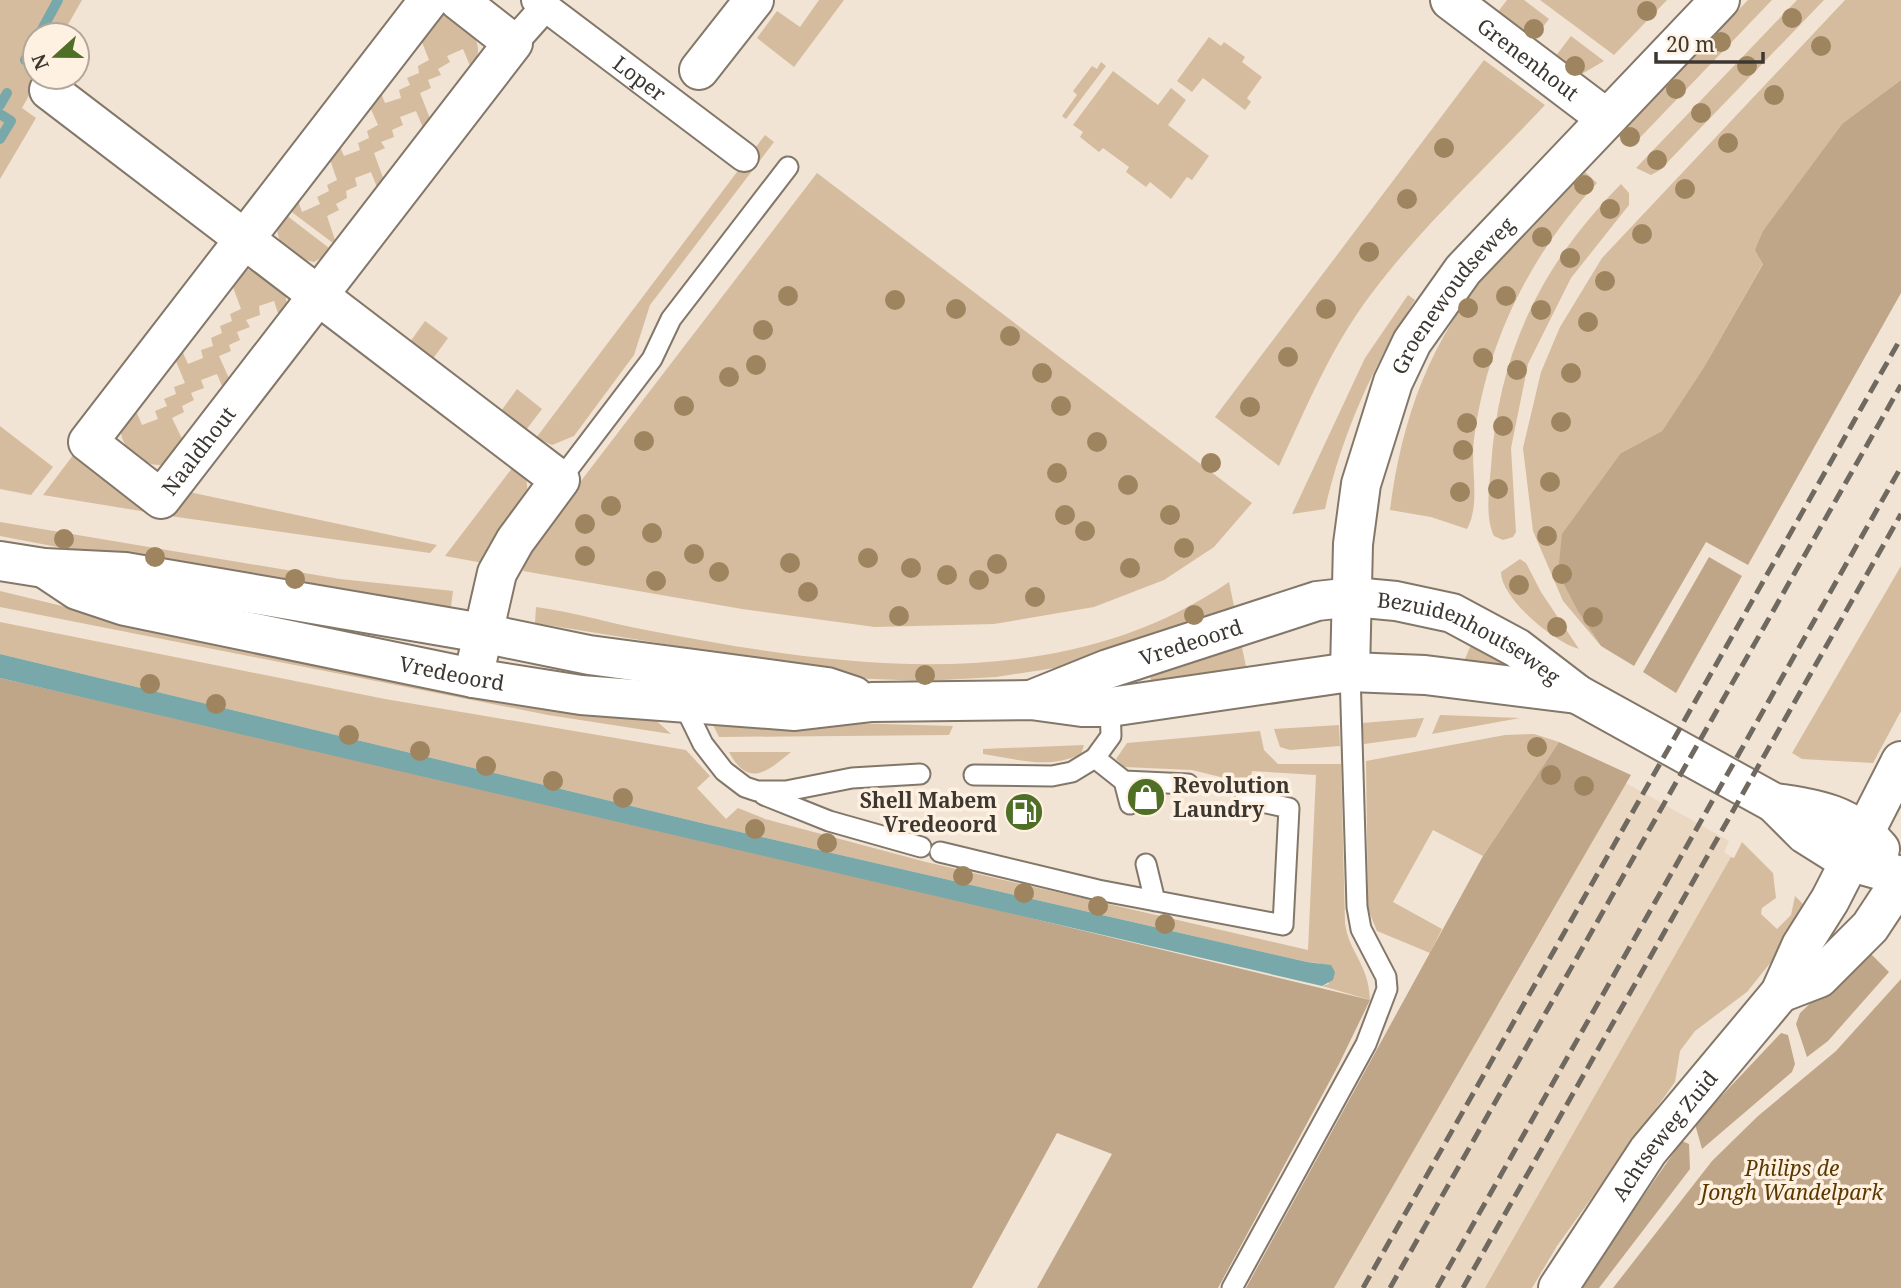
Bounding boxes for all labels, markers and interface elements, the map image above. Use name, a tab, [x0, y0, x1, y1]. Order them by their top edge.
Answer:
street label: Grenenhout	[1472, 12, 1585, 107]
north arrow	[21, 21, 91, 91]
scale bar	[1656, 21, 1763, 65]
text: 20 m	[1666, 30, 1715, 58]
street label: Loper	[608, 49, 672, 107]
text: N	[25, 50, 55, 74]
street label: Groenewoudseweg	[1385, 210, 1521, 379]
street label: Naaldhout	[155, 400, 242, 501]
street label: Bezuidenhoutseweg	[1376, 585, 1567, 691]
street label: Vredeoord	[1136, 612, 1246, 672]
street label: Vredeoord	[397, 649, 507, 697]
place label: Revolution Laundry	[1173, 771, 1290, 823]
shop icon: Revolution Laundry	[1125, 776, 1167, 818]
place label: Shell Mabem Vredeoord	[860, 786, 997, 838]
fuel station icon: Shell Mabem Vredeoord	[1003, 791, 1045, 833]
street label: Achtseweg Zuid	[1605, 1064, 1724, 1206]
park label: Philips de Jongh Wandelpark	[1697, 1154, 1884, 1206]

